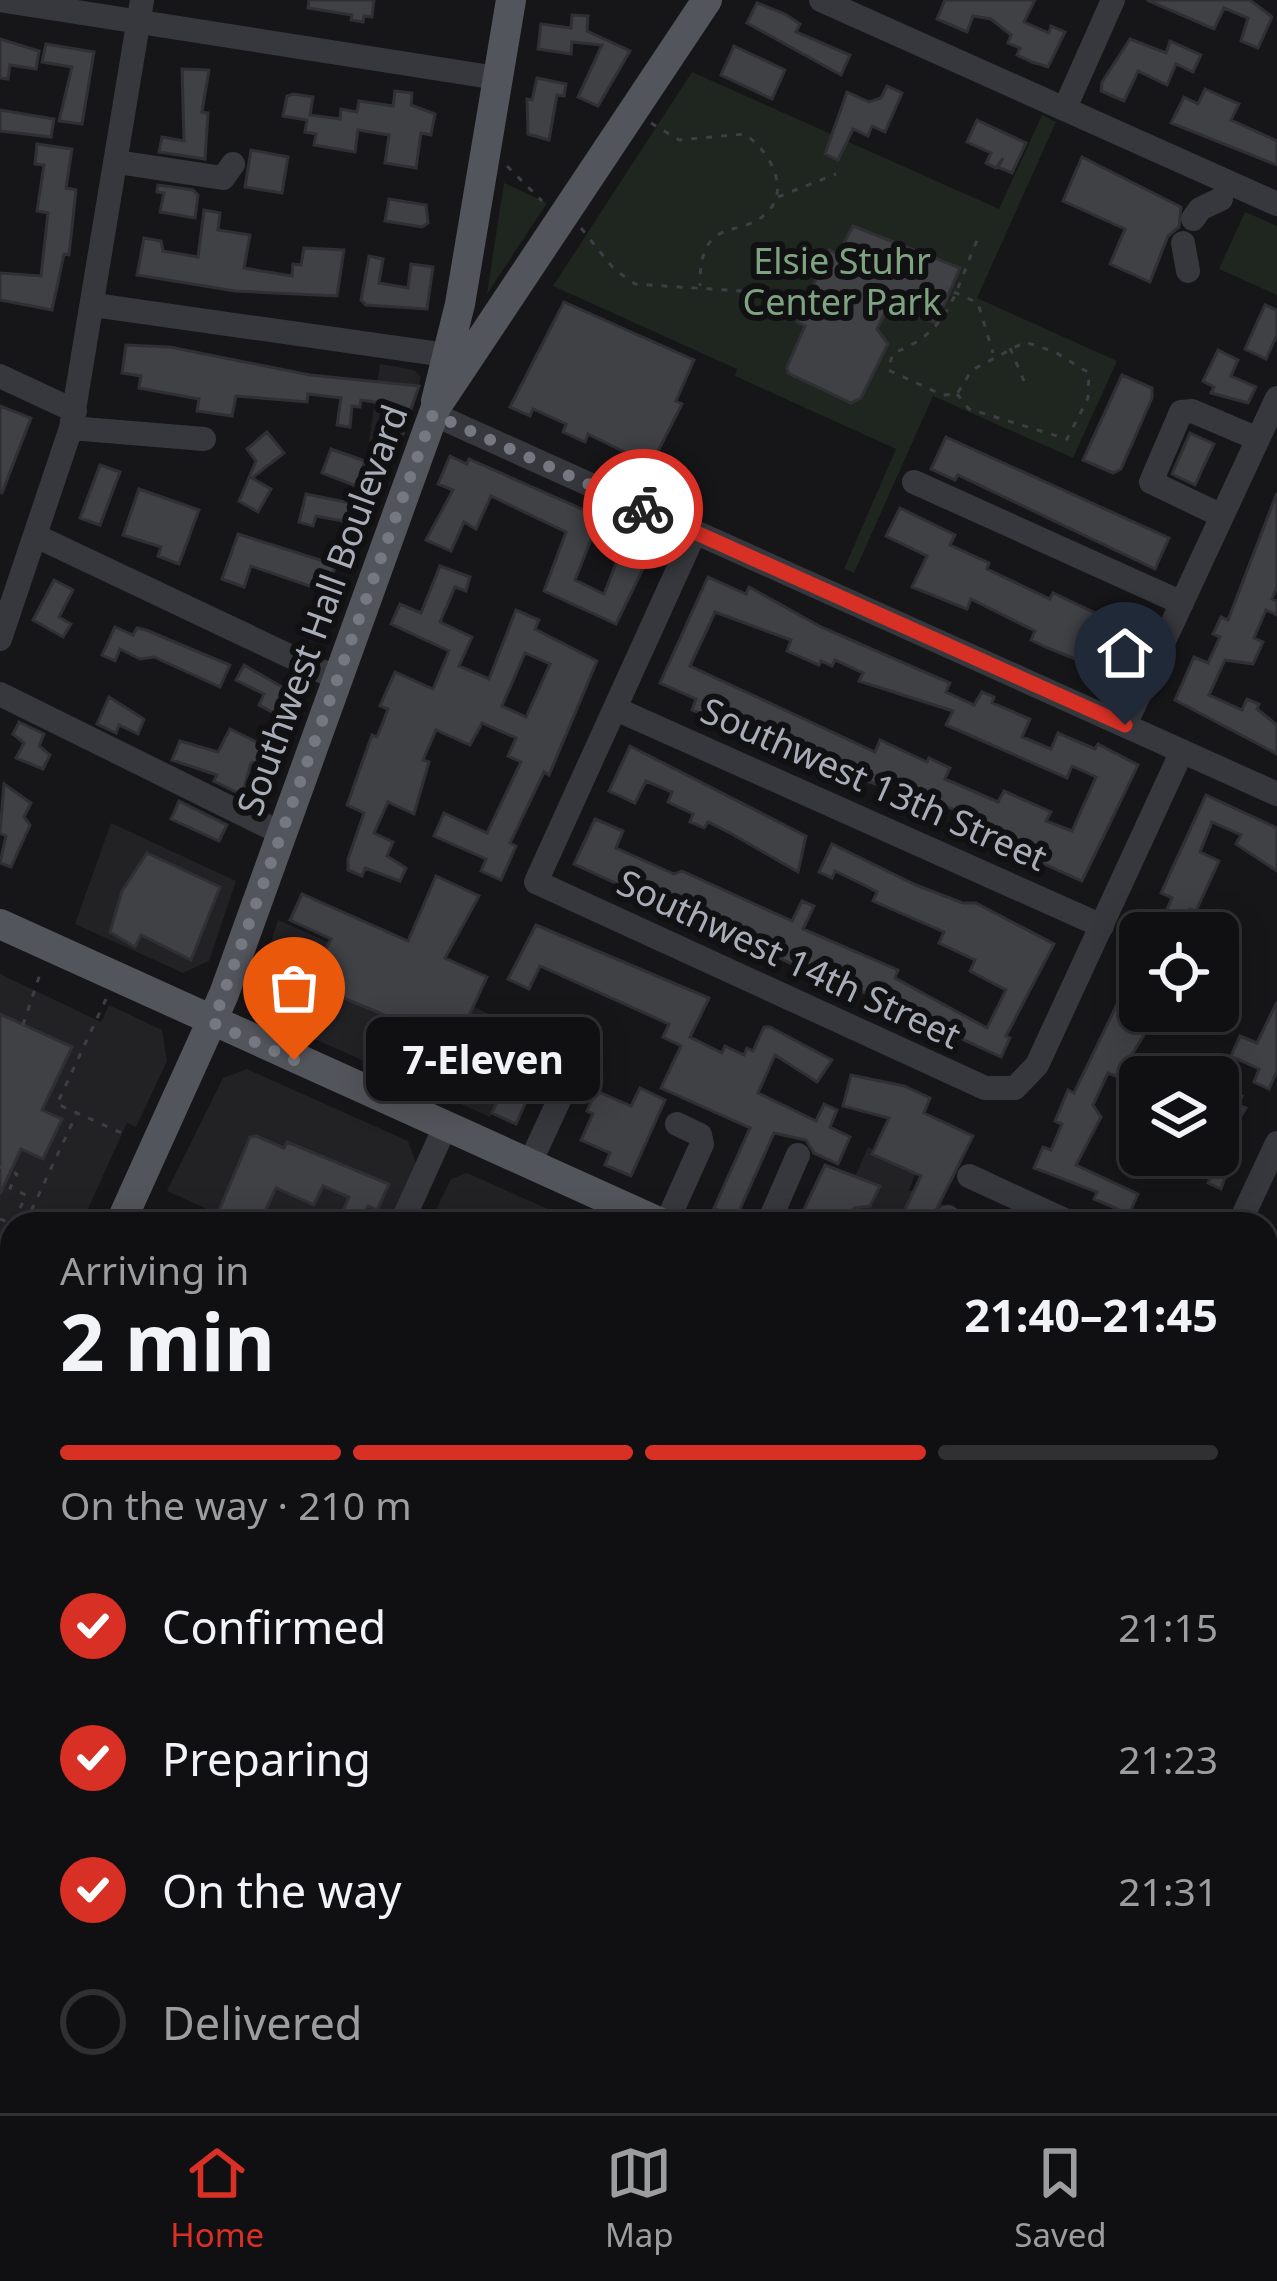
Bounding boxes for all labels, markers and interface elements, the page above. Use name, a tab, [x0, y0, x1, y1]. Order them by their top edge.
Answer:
park label: Elsie Stuhr Center Park	[743, 236, 941, 326]
street label: Southwest Hall Boulevard	[224, 398, 419, 822]
courier	[583, 449, 703, 569]
icon: bike	[610, 476, 676, 542]
pin	[1074, 602, 1176, 725]
icon: home	[1092, 620, 1158, 686]
street label: Southwest 13th Street	[694, 685, 1055, 882]
street label: Southwest 14th Street	[610, 857, 969, 1060]
map controls	[1119, 912, 1239, 1176]
button: locate	[1119, 912, 1239, 1032]
pin	[243, 937, 345, 1060]
icon: bag	[261, 955, 327, 1021]
callout: 7-Eleven	[366, 1018, 600, 1102]
text: 7-Eleven	[402, 1032, 564, 1085]
button: layers	[1119, 1056, 1239, 1176]
text: Arriving in	[60, 1243, 249, 1296]
text: 21:40–21:45	[964, 1284, 1218, 1345]
text: 2 min	[60, 1288, 275, 1394]
text: On the way · 210 m	[60, 1478, 412, 1531]
icon: check	[60, 1593, 126, 1659]
text: Confirmed	[162, 1596, 386, 1657]
text: 21:15	[1118, 1600, 1218, 1653]
icon: check	[60, 1725, 126, 1791]
text: Preparing	[162, 1728, 371, 1789]
text: 21:23	[1118, 1732, 1218, 1785]
icon: check	[60, 1857, 126, 1923]
text: On the way	[162, 1860, 401, 1921]
text: 21:31	[1118, 1864, 1218, 1917]
text: Delivered	[162, 1992, 362, 2053]
tab: Home	[170, 2140, 264, 2257]
tab: Map	[605, 2140, 674, 2257]
tab: Saved	[1014, 2140, 1107, 2257]

